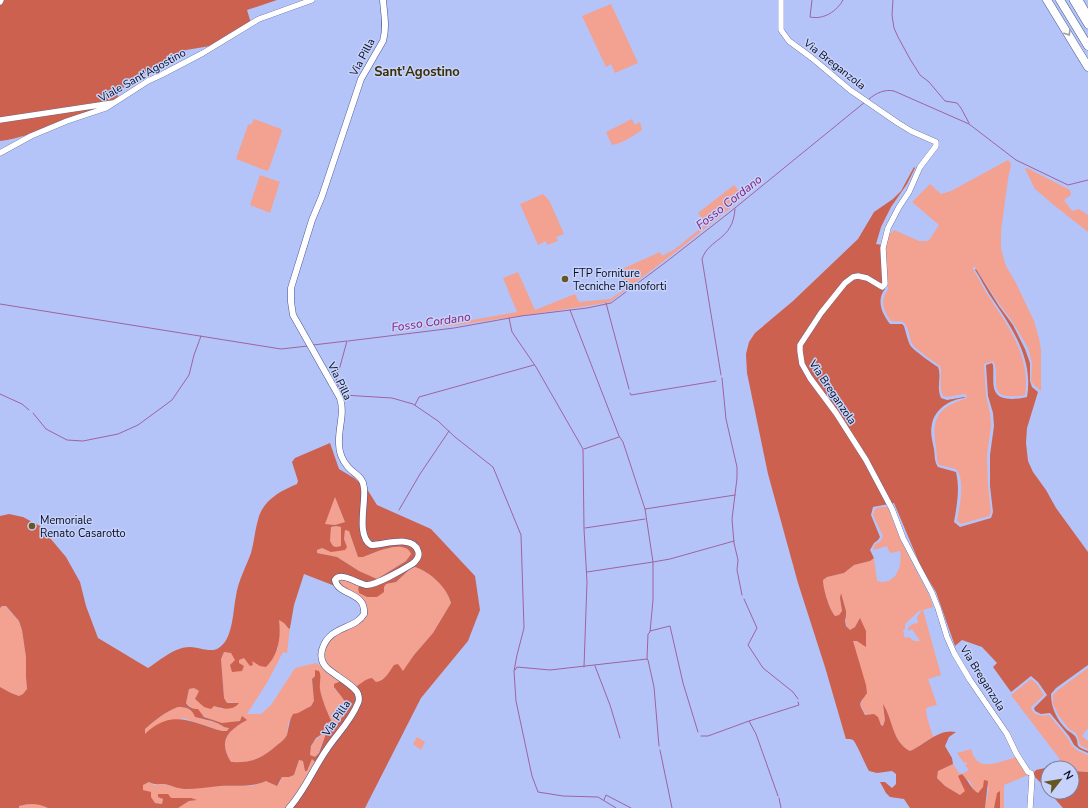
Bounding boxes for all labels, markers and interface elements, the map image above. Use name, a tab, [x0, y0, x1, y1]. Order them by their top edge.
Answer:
one-way arrow	[1063, 29, 1070, 36]
street label: Via Breganzola	[800, 35, 869, 93]
street label: Via Pilla	[346, 36, 379, 80]
street label: Viale Sant'Agostino	[95, 45, 189, 106]
district label: Sant'Agostino	[374, 63, 460, 81]
water label: Fosso Cordano	[693, 171, 766, 233]
place label: FTP Forniture Tecniche Pianoforti	[573, 266, 666, 294]
marker: FTP Forniture Tecniche Pianoforti	[560, 274, 570, 284]
water label: Fosso Cordano	[390, 308, 472, 335]
street label: Via Breganzola	[805, 356, 860, 428]
street label: Via Pilla	[323, 359, 355, 403]
place label: Memoriale Renato Casarotto	[40, 513, 126, 541]
marker: Memoriale Renato Casarotto	[27, 521, 37, 531]
street label: Via Breganzola	[956, 642, 1009, 714]
street label: Via Pilla	[318, 697, 354, 740]
north arrow	[1040, 760, 1080, 800]
text: N	[1060, 768, 1077, 782]

